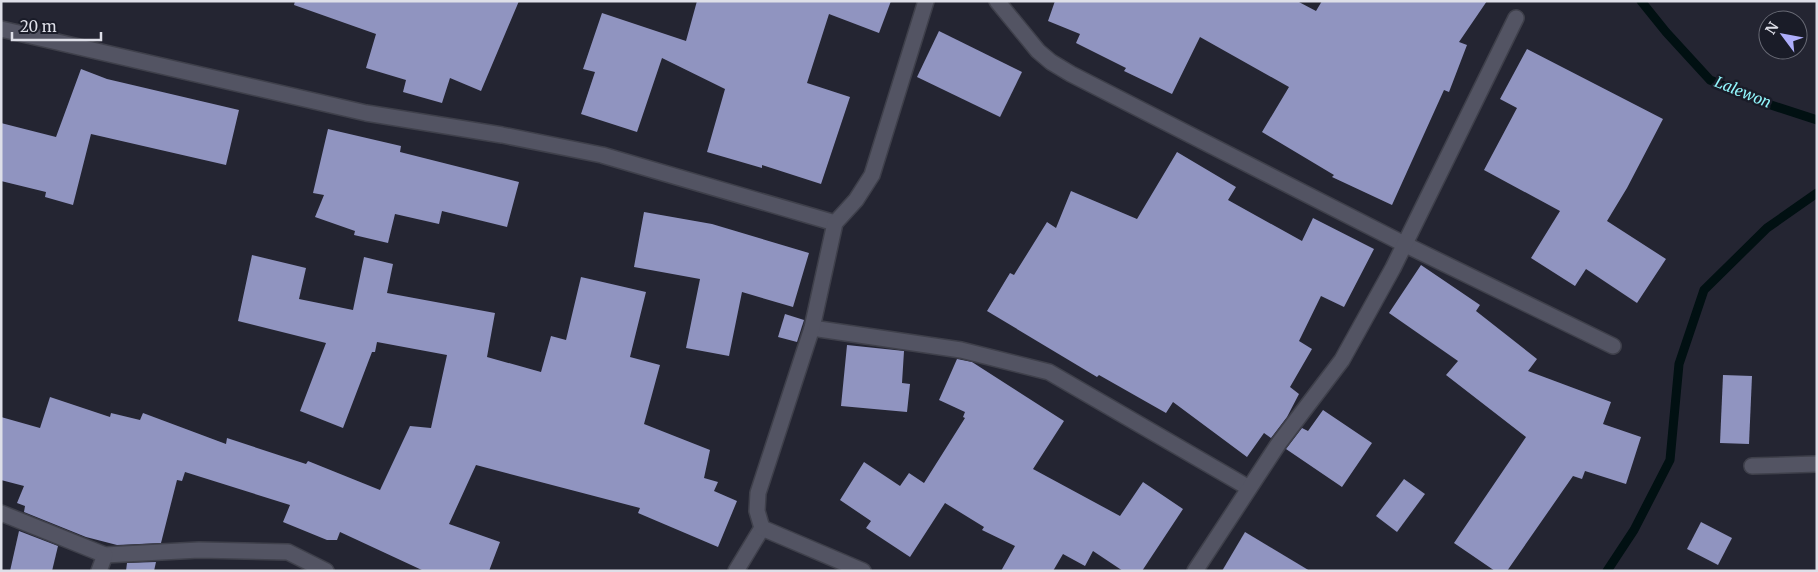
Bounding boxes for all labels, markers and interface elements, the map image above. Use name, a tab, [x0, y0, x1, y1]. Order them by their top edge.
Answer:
scale bar	[12, 10, 101, 42]
north arrow	[1758, 10, 1808, 60]
text: 20 m	[20, 17, 57, 36]
text: N	[1761, 19, 1783, 38]
water label: Lalewon	[1712, 72, 1774, 112]

